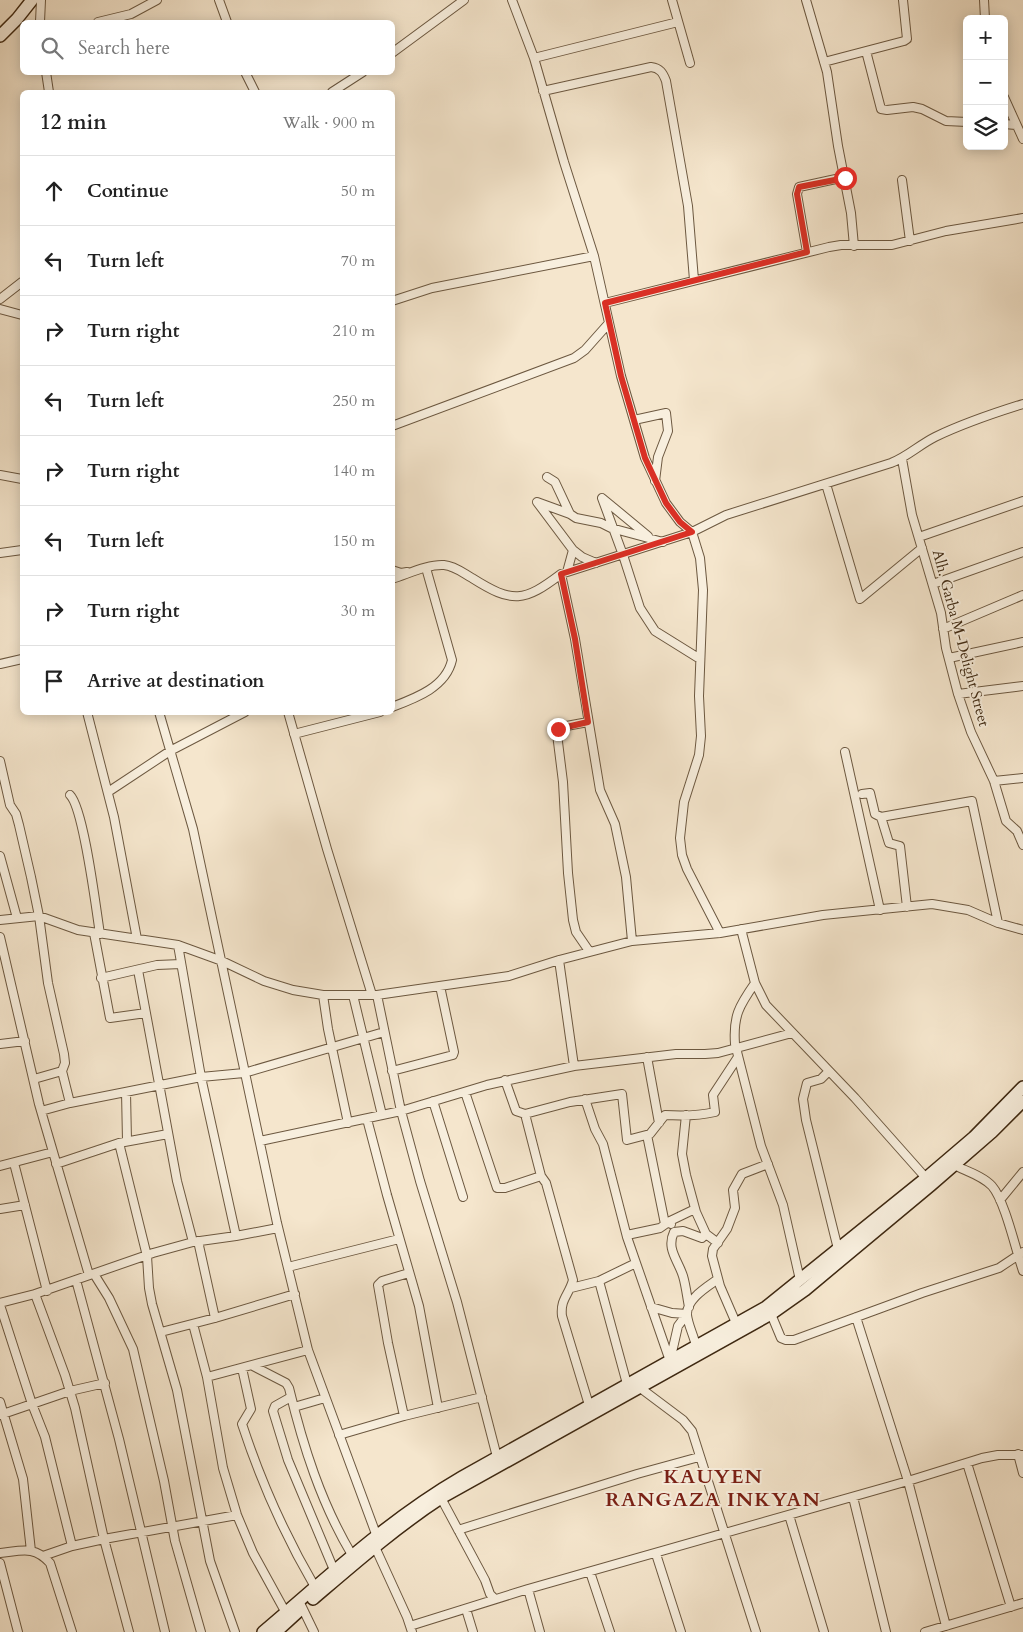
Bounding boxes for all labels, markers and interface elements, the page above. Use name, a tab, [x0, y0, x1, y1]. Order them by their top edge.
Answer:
map controls	[963, 15, 1008, 150]
button: +	[963, 15, 1008, 60]
search box	[20, 20, 395, 75]
icon: search	[38, 34, 66, 62]
text: Search here	[78, 35, 170, 61]
button: −	[963, 60, 1008, 105]
button: layers	[963, 105, 1008, 150]
text: 12 min	[40, 108, 107, 137]
text: Walk · 900 m	[283, 112, 375, 134]
route start	[834, 167, 857, 190]
icon: ahead	[40, 177, 68, 205]
text: Continue	[87, 178, 169, 204]
text: 50 m	[341, 180, 375, 202]
icon: left	[40, 247, 68, 275]
text: Turn left	[87, 248, 164, 274]
text: 70 m	[341, 250, 375, 272]
icon: right	[40, 317, 68, 345]
text: Turn right	[87, 318, 179, 344]
text: 210 m	[333, 320, 375, 342]
icon: left	[40, 387, 68, 415]
text: Turn left	[87, 388, 164, 414]
text: 250 m	[333, 390, 375, 412]
icon: right	[40, 457, 68, 485]
text: Turn right	[87, 458, 179, 484]
text: 140 m	[333, 460, 375, 482]
icon: left	[40, 527, 68, 555]
text: Turn left	[87, 528, 164, 554]
text: 150 m	[333, 530, 375, 552]
street label: Alh. Garba M-Delight Street	[928, 547, 994, 729]
icon: right	[40, 597, 68, 625]
text: Turn right	[87, 598, 179, 624]
text: 30 m	[341, 600, 375, 622]
icon: arrive	[40, 667, 68, 695]
text: Arrive at destination	[87, 668, 264, 694]
route end	[547, 718, 570, 741]
district label: KAUYEN RANGAZA INKYAN	[605, 1463, 821, 1513]

